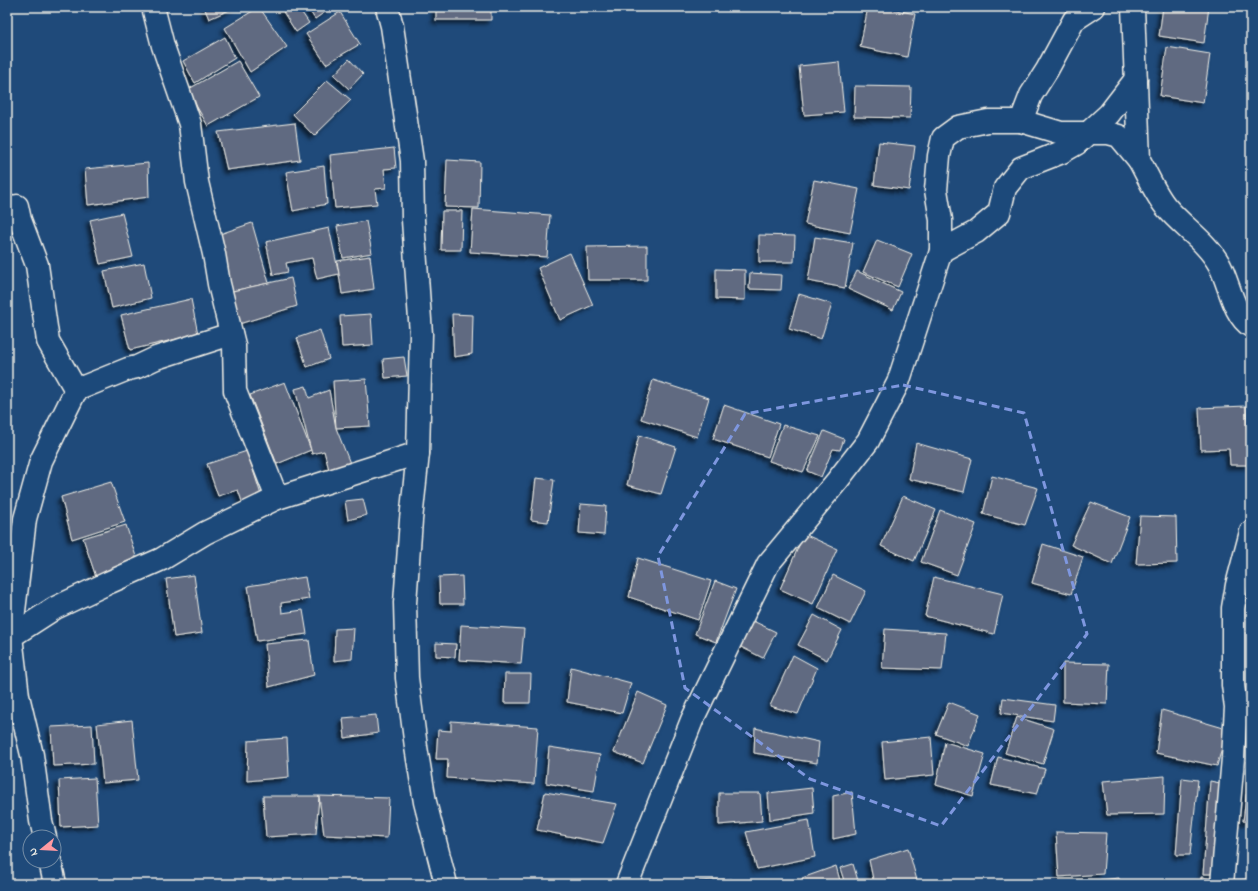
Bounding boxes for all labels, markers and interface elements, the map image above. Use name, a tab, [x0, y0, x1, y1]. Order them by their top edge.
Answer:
north arrow	[22, 829, 62, 869]
text: N	[25, 846, 42, 858]

